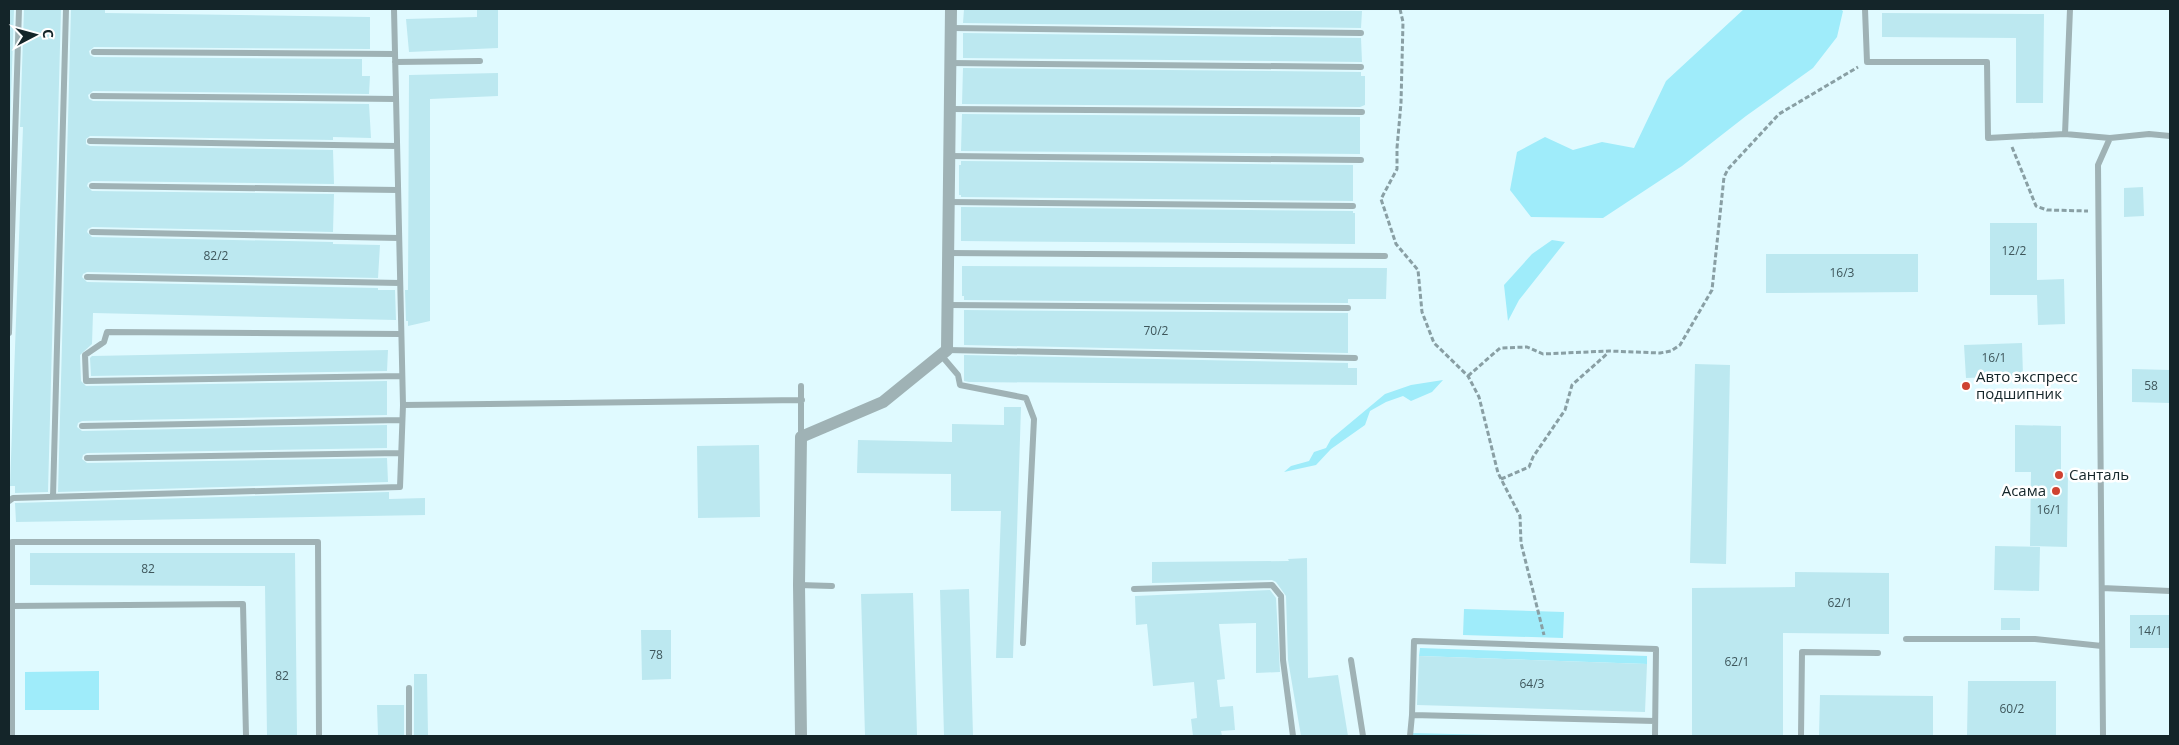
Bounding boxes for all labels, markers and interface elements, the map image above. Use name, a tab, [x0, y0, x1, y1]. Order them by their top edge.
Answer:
north arrow	[10, 10, 60, 60]
text: С	[39, 28, 58, 39]
house number: 12/2	[2002, 242, 2027, 259]
house number: 82/2	[204, 247, 229, 264]
house number: 16/3	[1830, 264, 1855, 281]
house number: 70/2	[1144, 322, 1169, 339]
house number: 16/1	[1982, 349, 2006, 366]
place label: Авто экспресс подшипник	[1976, 366, 2078, 403]
house number: 58	[2144, 377, 2158, 394]
marker: Авто экспресс подшипник	[1960, 380, 1972, 392]
place label: Санталь	[2069, 464, 2129, 484]
marker: Санталь	[2053, 469, 2065, 481]
place label: Асама	[2002, 480, 2046, 500]
marker: Асама	[2050, 485, 2062, 497]
house number: 16/1	[2037, 501, 2061, 518]
house number: 82	[141, 560, 155, 577]
house number: 62/1	[1828, 594, 1852, 611]
house number: 14/1	[2138, 622, 2162, 639]
house number: 78	[649, 646, 663, 663]
house number: 62/1	[1725, 653, 1749, 670]
house number: 82	[275, 667, 289, 684]
house number: 64/3	[1520, 675, 1545, 692]
house number: 60/2	[2000, 700, 2025, 717]

